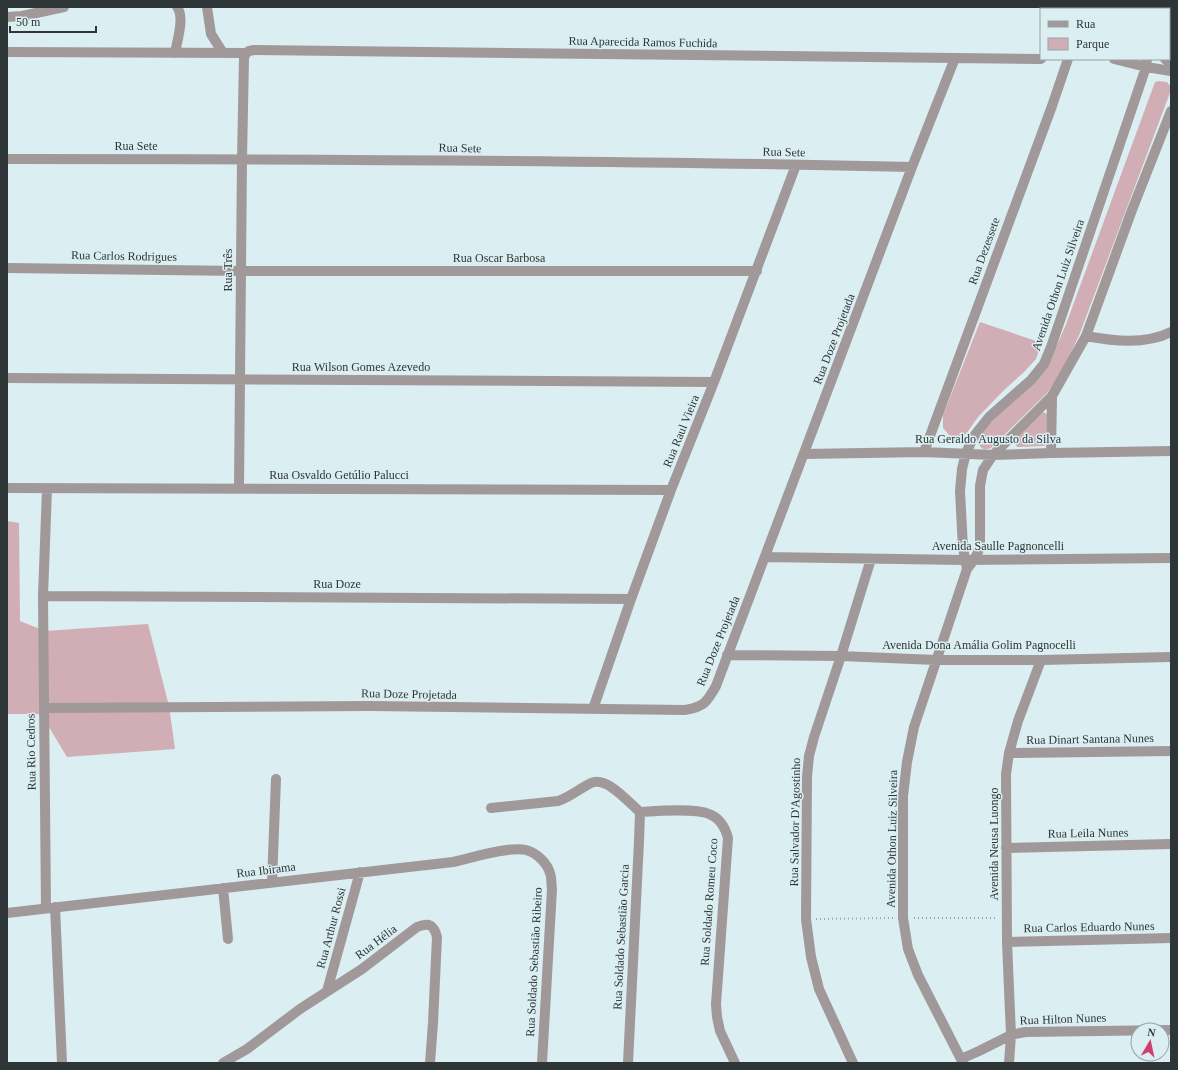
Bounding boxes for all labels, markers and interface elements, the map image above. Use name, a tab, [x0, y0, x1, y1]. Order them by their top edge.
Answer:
scale bar	[10, 8, 96, 34]
legend	[1040, 8, 1170, 60]
text: 50 m	[16, 15, 41, 29]
text: Rua	[1076, 17, 1096, 31]
street label: Rua Aparecida Ramos Fuchida	[568, 34, 718, 50]
text: Parque	[1076, 37, 1109, 51]
street label: Rua Sete	[115, 139, 158, 153]
street label: Rua Sete	[438, 141, 482, 155]
street label: Rua Sete	[762, 145, 806, 159]
street label: Rua Dezessete	[965, 216, 1003, 286]
street label: Avenida Othon Luiz Silveira	[1029, 217, 1087, 353]
street label: Rua Carlos Rodrigues	[71, 248, 177, 264]
street label: Rua Três	[221, 248, 235, 292]
street label: Rua Oscar Barbosa	[453, 251, 546, 265]
street label: Rua Doze Projetada	[810, 291, 858, 386]
street label: Rua Wilson Gomes Azevedo	[292, 360, 430, 374]
street label: Rua Raul Vieira	[660, 392, 702, 469]
street label: Rua Geraldo Augusto da Silva	[915, 432, 1062, 446]
street label: Rua Osvaldo Getúlio Palucci	[269, 468, 409, 482]
street label: Avenida Saulle Pagnoncelli	[932, 539, 1065, 553]
street label: Rua Doze	[313, 577, 361, 591]
street label: Rua Doze Projetada	[694, 593, 743, 688]
street label: Avenida Dona Amália Golim Pagnocelli	[882, 638, 1077, 652]
street label: Rua Doze Projetada	[361, 686, 458, 702]
street label: Rua Rio Cedros	[23, 713, 39, 790]
street label: Rua Dinart Santana Nunes	[1026, 731, 1154, 747]
street label: Rua Salvador D'Agostinho	[787, 757, 803, 887]
street label: Avenida Othon Luiz Silveira	[884, 769, 900, 908]
street label: Avenida Neusa Luongo	[987, 787, 1001, 901]
street label: Rua Leila Nunes	[1048, 825, 1129, 841]
street label: Rua Soldado Romeu Coco	[698, 838, 720, 966]
street label: Rua Ibirama	[236, 859, 297, 881]
street label: Rua Soldado Sebastião Garcia	[610, 863, 632, 1010]
street label: Rua Arthur Rossi	[313, 885, 349, 970]
street label: Rua Soldado Sebastião Ribeiro	[523, 887, 545, 1037]
street label: Rua Carlos Eduardo Nunes	[1023, 919, 1155, 935]
street label: Rua Hélia	[352, 921, 400, 962]
street label: Rua Hilton Nunes	[1019, 1010, 1107, 1028]
north arrow	[1130, 1022, 1170, 1062]
text: N	[1147, 1026, 1156, 1039]

